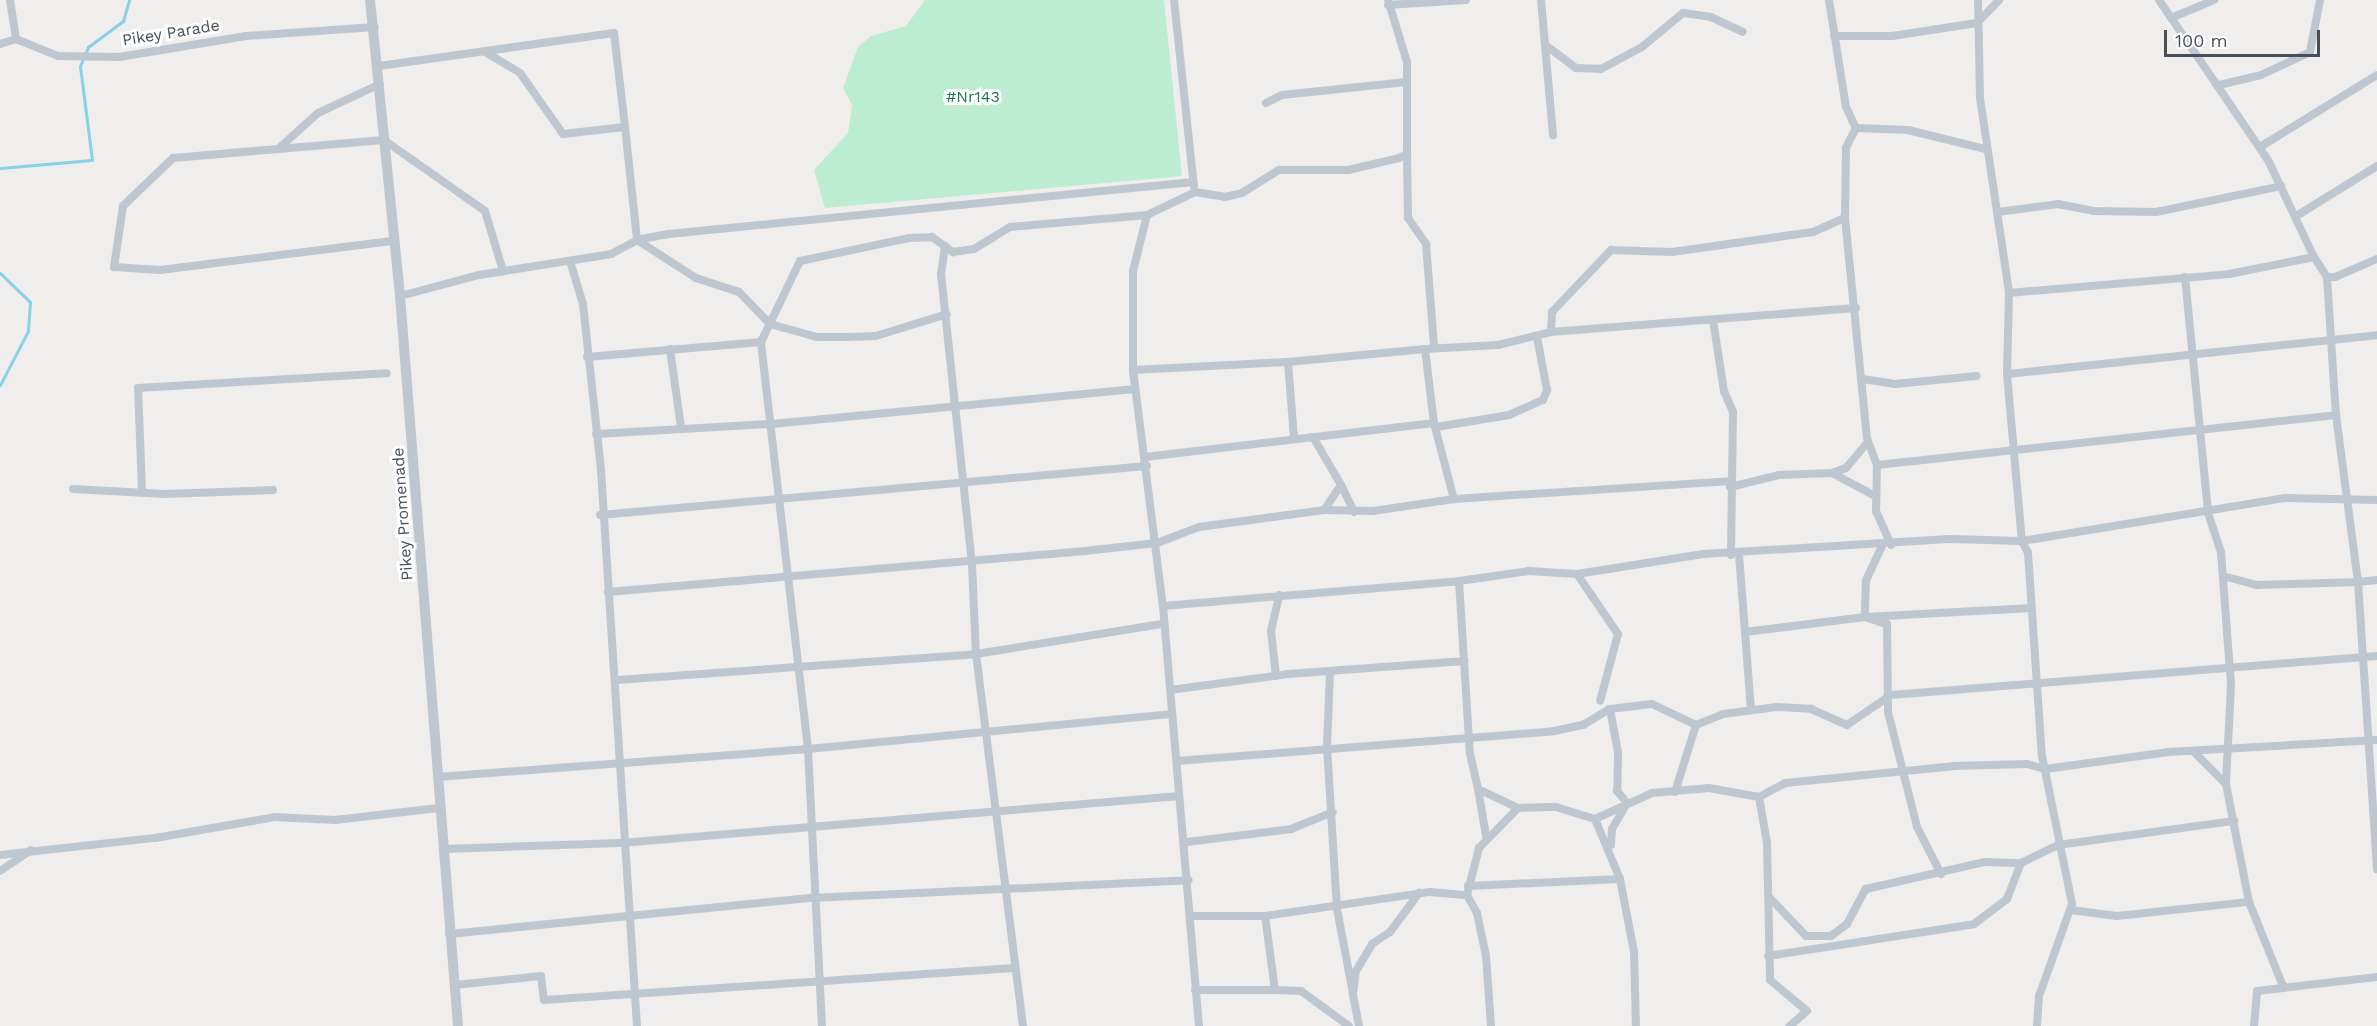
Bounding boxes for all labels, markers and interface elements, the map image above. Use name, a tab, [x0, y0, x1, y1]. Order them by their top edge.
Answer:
street label: Pikey Parade	[121, 16, 221, 50]
scale bar	[2167, 18, 2323, 56]
text: 100 m	[2175, 30, 2228, 51]
park label: #Nr143	[946, 87, 1000, 107]
street label: Pikey Promenade	[389, 447, 417, 581]

